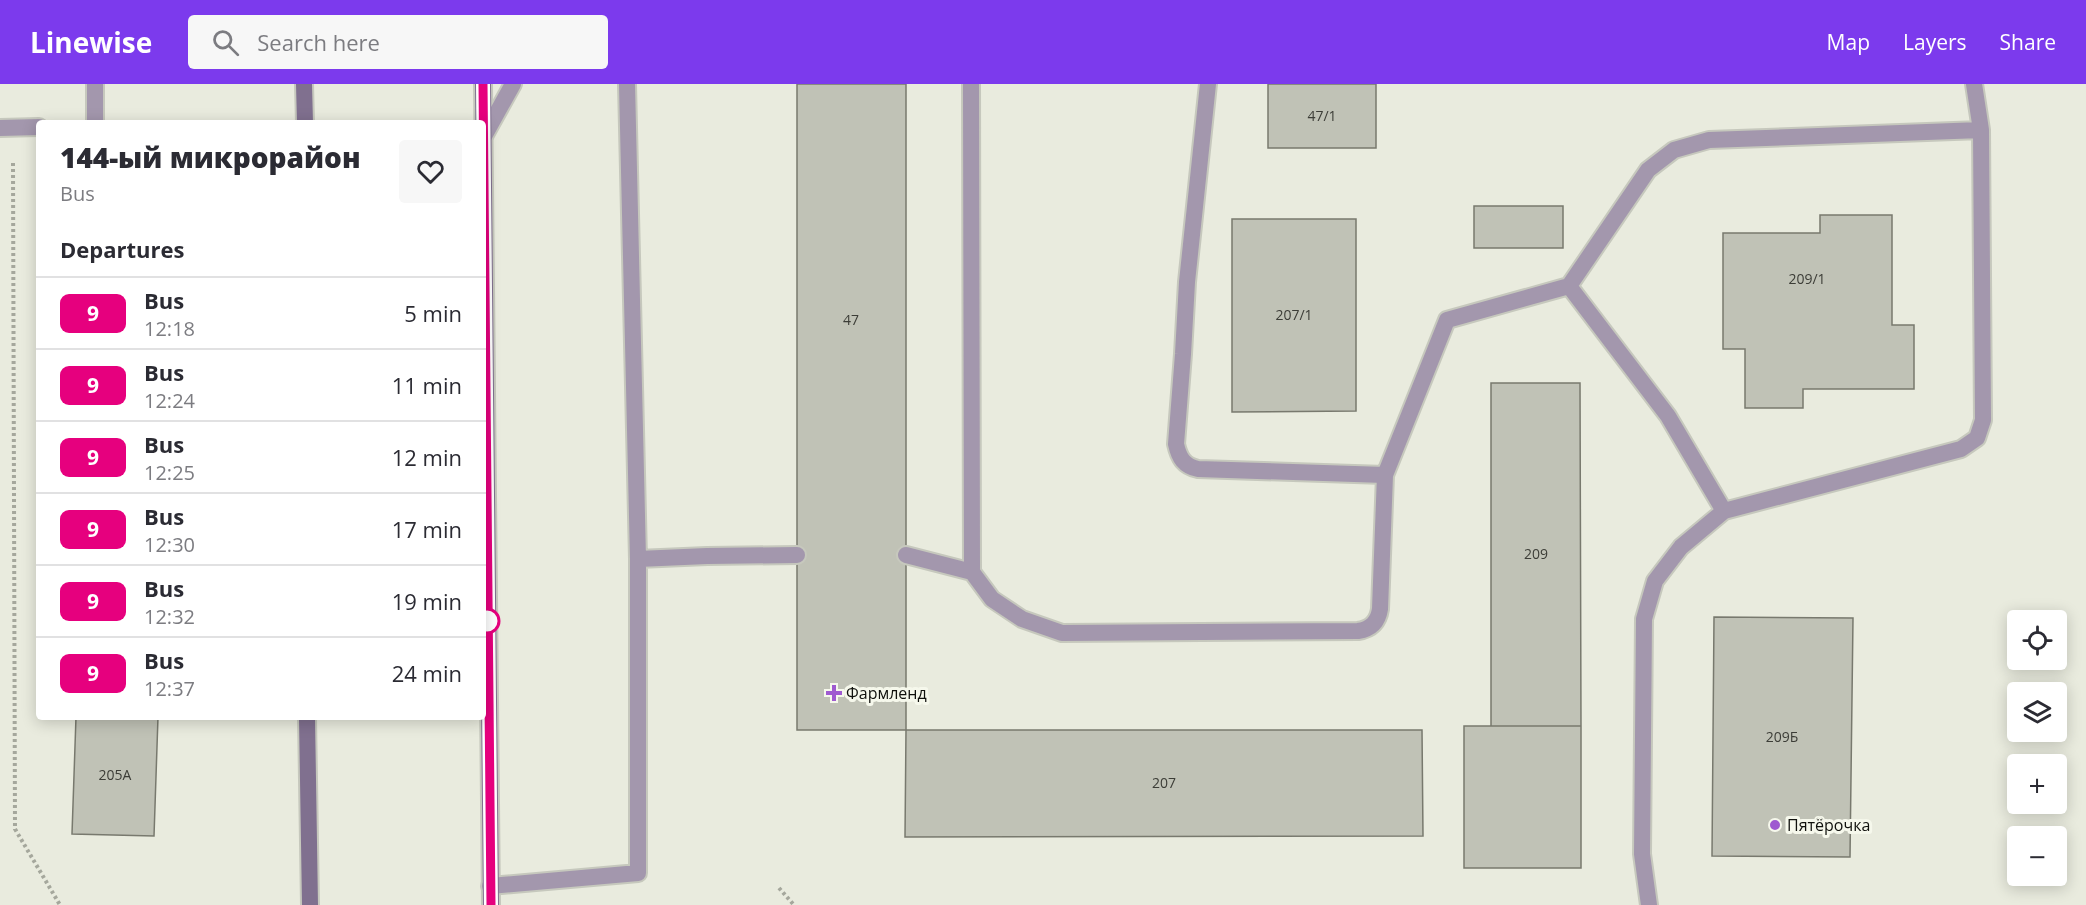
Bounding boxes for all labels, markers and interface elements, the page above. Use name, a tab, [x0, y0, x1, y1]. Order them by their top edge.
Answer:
search box	[188, 15, 608, 69]
text: Linewise	[30, 23, 152, 61]
icon: search	[209, 26, 242, 59]
text: Search here	[257, 27, 380, 57]
text: Map	[1827, 28, 1870, 56]
text: Layers	[1903, 28, 1967, 56]
text: Share	[2000, 28, 2056, 56]
house number: 47/1	[1307, 106, 1337, 125]
text: 144-ый микрорайон	[60, 138, 361, 176]
button: heart	[399, 140, 462, 203]
text: Bus	[60, 180, 95, 207]
text: Departures	[60, 234, 184, 264]
house number: 209/1	[1788, 269, 1826, 288]
text: Bus	[144, 285, 184, 315]
text: 5 min	[404, 298, 462, 328]
text: 9	[87, 299, 99, 327]
house number: 207/1	[1275, 305, 1313, 324]
house number: 47	[843, 310, 859, 329]
text: 12:18	[144, 315, 195, 342]
text: Bus	[144, 357, 184, 387]
text: 11 min	[392, 370, 462, 400]
text: 9	[87, 371, 99, 399]
text: 12:24	[144, 387, 195, 414]
text: Bus	[144, 429, 184, 459]
text: 12 min	[392, 442, 462, 472]
text: 9	[87, 443, 99, 471]
text: 12:25	[144, 459, 195, 486]
text: Bus	[144, 501, 184, 531]
text: 17 min	[392, 514, 462, 544]
text: 9	[87, 515, 99, 543]
text: 12:30	[144, 531, 195, 558]
house number: 209	[1524, 544, 1548, 563]
text: Bus	[144, 573, 184, 603]
text: 19 min	[392, 586, 462, 616]
text: 9	[87, 587, 99, 615]
text: 12:32	[144, 603, 195, 630]
unlabelled marker	[474, 608, 500, 634]
map controls	[2007, 610, 2067, 886]
button: locate	[2007, 610, 2067, 670]
text: Bus	[144, 645, 184, 675]
text: 24 min	[392, 658, 462, 688]
text: 9	[87, 659, 99, 687]
text: 12:37	[144, 675, 195, 702]
place label: Фармленд	[846, 682, 927, 704]
button: layers	[2007, 682, 2067, 742]
marker: Фармленд	[827, 686, 841, 700]
house number: 209Б	[1766, 727, 1798, 746]
button: +	[2007, 754, 2067, 814]
house number: 205А	[99, 765, 132, 784]
house number: 207	[1152, 773, 1176, 792]
place label: Пятёрочка	[1787, 814, 1870, 836]
marker: Пятёрочка	[1768, 818, 1782, 832]
button: −	[2007, 826, 2067, 886]

